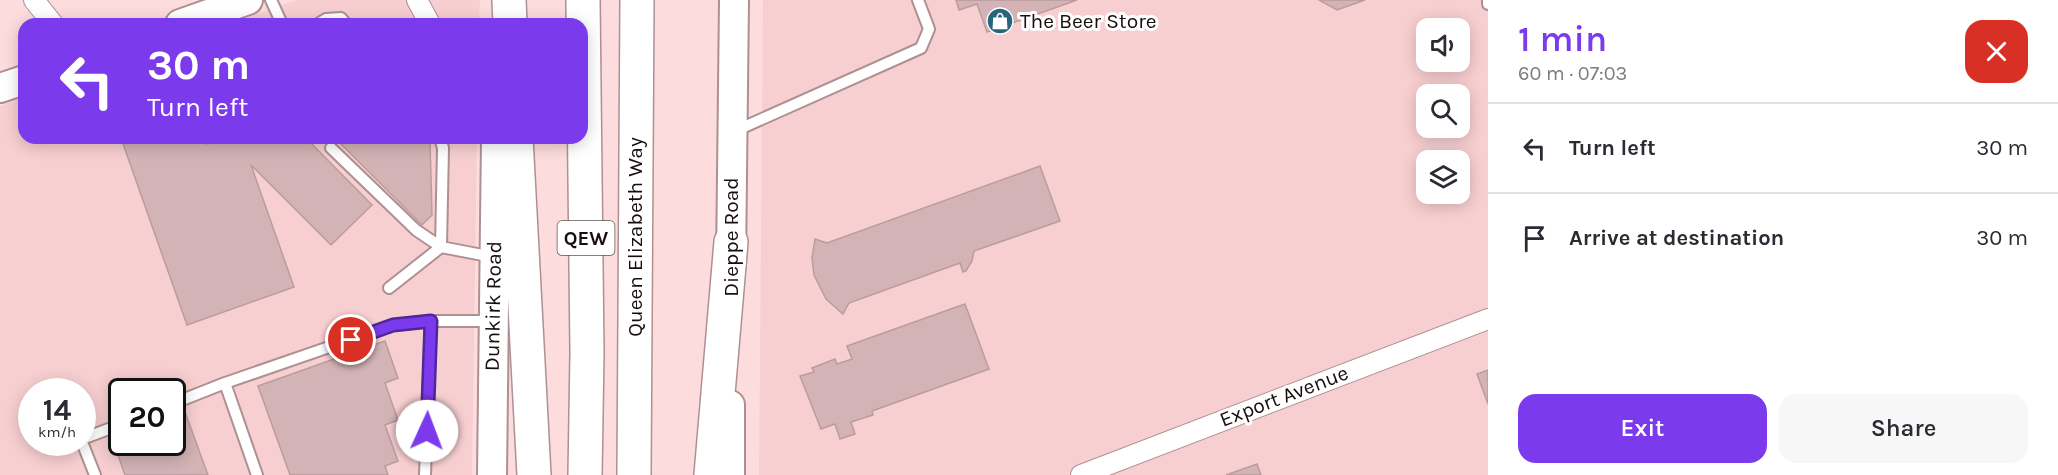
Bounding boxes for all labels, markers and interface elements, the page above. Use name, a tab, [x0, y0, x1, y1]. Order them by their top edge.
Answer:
shop icon: The Beer Store	[985, 6, 1015, 36]
place label: The Beer Store	[1020, 9, 1157, 33]
map controls	[1416, 18, 1470, 204]
button: sound	[1416, 18, 1470, 72]
text: 1 min	[1518, 18, 1607, 60]
button: close	[1965, 20, 2028, 83]
text: 30 m	[147, 40, 250, 90]
icon: left	[48, 42, 126, 120]
text: 60 m · 07:03	[1518, 62, 1627, 85]
button: search	[1416, 84, 1470, 138]
text: Turn left	[147, 91, 248, 123]
icon: left	[1518, 132, 1551, 165]
text: Turn left	[1569, 135, 1656, 161]
text: 30 m	[1976, 135, 2028, 161]
street label: Queen Elizabeth Way	[623, 137, 647, 337]
button: layers	[1416, 150, 1470, 204]
street label: Dieppe Road	[719, 177, 743, 297]
road number: QEW	[558, 221, 614, 255]
icon: arrive	[1518, 222, 1551, 255]
text: Arrive at destination	[1569, 225, 1784, 251]
text: 30 m	[1976, 225, 2028, 251]
street label: Dunkirk Road	[480, 241, 506, 371]
pin	[325, 314, 376, 365]
icon: arrive	[334, 323, 367, 356]
street label: Export Avenue	[1216, 360, 1352, 432]
speed limit sign: 20	[108, 378, 186, 456]
text: 14	[43, 392, 71, 428]
button: Exit	[1518, 394, 1767, 463]
button: Share	[1779, 394, 2028, 463]
position arrow	[395, 399, 459, 463]
text: km/h	[38, 423, 76, 441]

